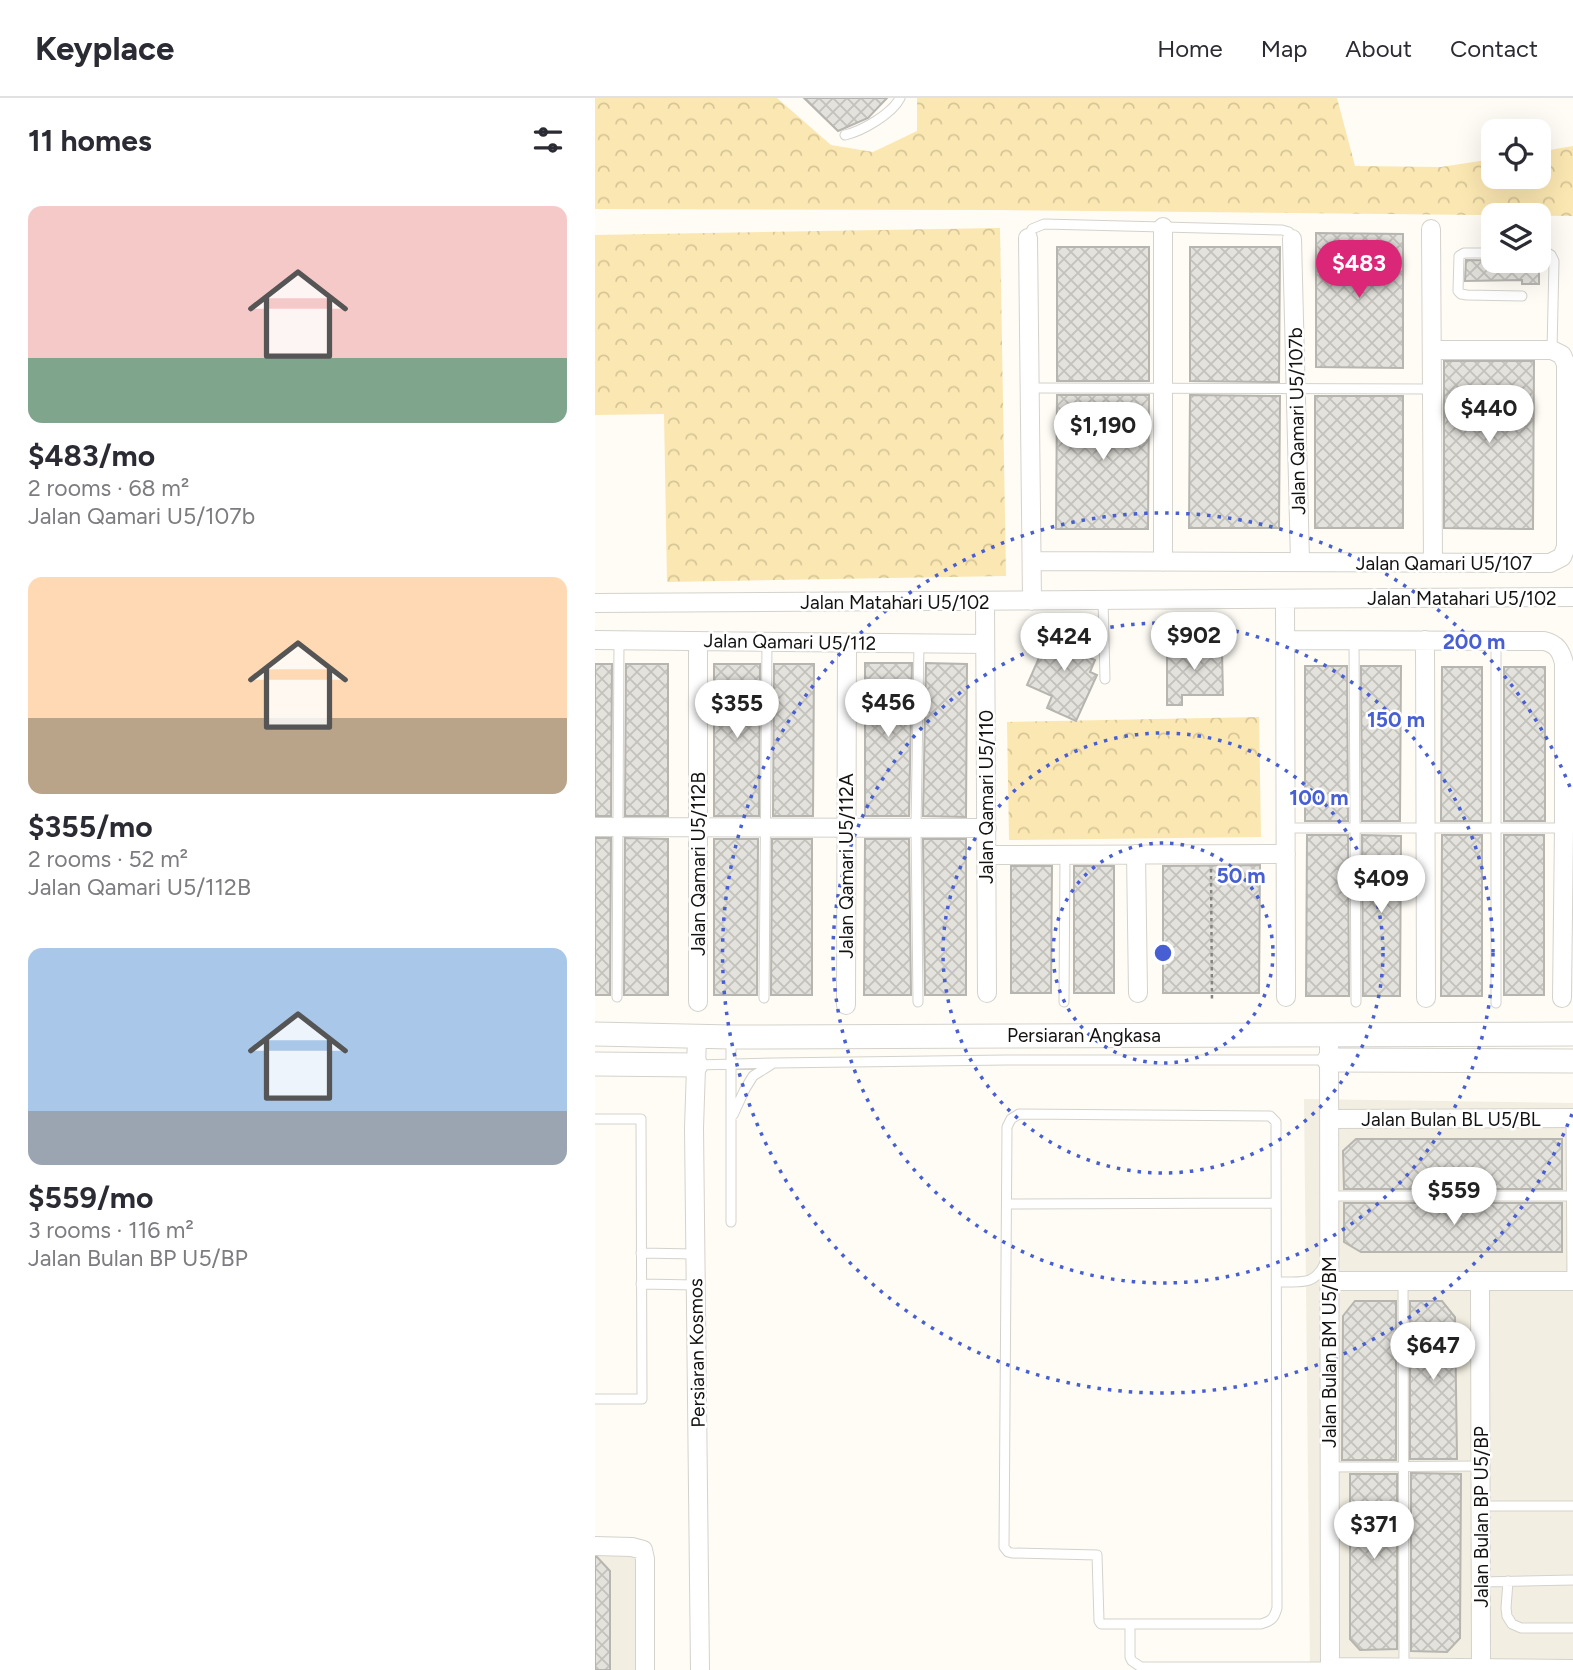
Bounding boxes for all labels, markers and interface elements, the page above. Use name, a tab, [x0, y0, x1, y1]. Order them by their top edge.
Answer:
text: Keyplace	[35, 29, 174, 68]
text: Home	[1157, 34, 1223, 63]
text: Map	[1261, 34, 1307, 63]
text: About	[1345, 34, 1412, 63]
text: Contact	[1450, 34, 1538, 63]
map controls	[1481, 119, 1551, 273]
button: locate	[1481, 119, 1551, 189]
icon: filters	[529, 121, 567, 159]
text: 11 homes	[28, 122, 152, 159]
button: layers	[1481, 203, 1551, 273]
pin: $483	[1318, 240, 1400, 300]
text: $483	[1332, 249, 1386, 277]
icon: home	[235, 251, 361, 377]
street label: Jalan Qamari U5/107b	[1284, 327, 1310, 515]
pin: $440	[1448, 386, 1530, 445]
text: $440	[1461, 394, 1517, 422]
pin: $1,190	[1046, 402, 1160, 462]
text: $1,190	[1070, 411, 1136, 439]
text: $483/mo	[28, 437, 155, 474]
text: 2 rooms · 68 m²	[28, 474, 189, 502]
text: Jalan Qamari U5/107b	[28, 502, 255, 530]
street label: Jalan Qamari U5/107	[1356, 552, 1532, 575]
street label: Jalan Matahari U5/102	[1367, 587, 1557, 610]
street label: Jalan Matahari U5/102	[800, 591, 990, 614]
pin: $902	[1153, 612, 1235, 672]
pin: $424	[1023, 614, 1105, 673]
text: $902	[1167, 621, 1221, 649]
icon: home	[235, 622, 361, 748]
text: $424	[1036, 622, 1092, 650]
street label: Jalan Qamari U5/112	[704, 629, 876, 655]
text: 200 m	[1443, 629, 1505, 654]
pin: $355	[696, 680, 778, 740]
pin: $456	[847, 680, 929, 739]
text: $456	[861, 688, 915, 716]
text: $355	[711, 689, 763, 717]
text: 150 m	[1367, 707, 1425, 732]
street label: Jalan Qamari U5/110	[975, 710, 998, 884]
street label: Jalan Qamari U5/112B	[687, 772, 710, 956]
street label: Jalan Qamari U5/112A	[835, 773, 858, 959]
text: 100 m	[1289, 785, 1349, 810]
text: $355/mo	[28, 808, 153, 845]
text: 2 rooms · 52 m²	[28, 845, 188, 873]
pin: $409	[1340, 856, 1422, 915]
text: 50 m	[1216, 863, 1266, 888]
text: $409	[1353, 864, 1409, 892]
text: Jalan Qamari U5/112B	[28, 873, 251, 901]
centre of rings	[1151, 941, 1175, 965]
icon: home	[235, 993, 361, 1119]
street label: Persiaran Angkasa	[1007, 1024, 1161, 1047]
street label: Jalan Bulan BL U5/BL	[1361, 1108, 1541, 1131]
pin: $559	[1413, 1168, 1495, 1227]
text: $559	[1428, 1176, 1480, 1204]
text: $559/mo	[28, 1179, 153, 1216]
text: 3 rooms · 116 m²	[28, 1216, 194, 1244]
text: Jalan Bulan BP U5/BP	[28, 1244, 248, 1272]
street label: Jalan Bulan BM U5/BM	[1318, 1256, 1341, 1448]
street label: Persiaran Kosmos	[684, 1278, 710, 1428]
pin: $647	[1392, 1322, 1474, 1382]
text: $647	[1406, 1331, 1460, 1359]
street label: Jalan Bulan BP U5/BP	[1470, 1426, 1493, 1608]
pin: $371	[1333, 1502, 1415, 1561]
text: $371	[1350, 1510, 1398, 1538]

